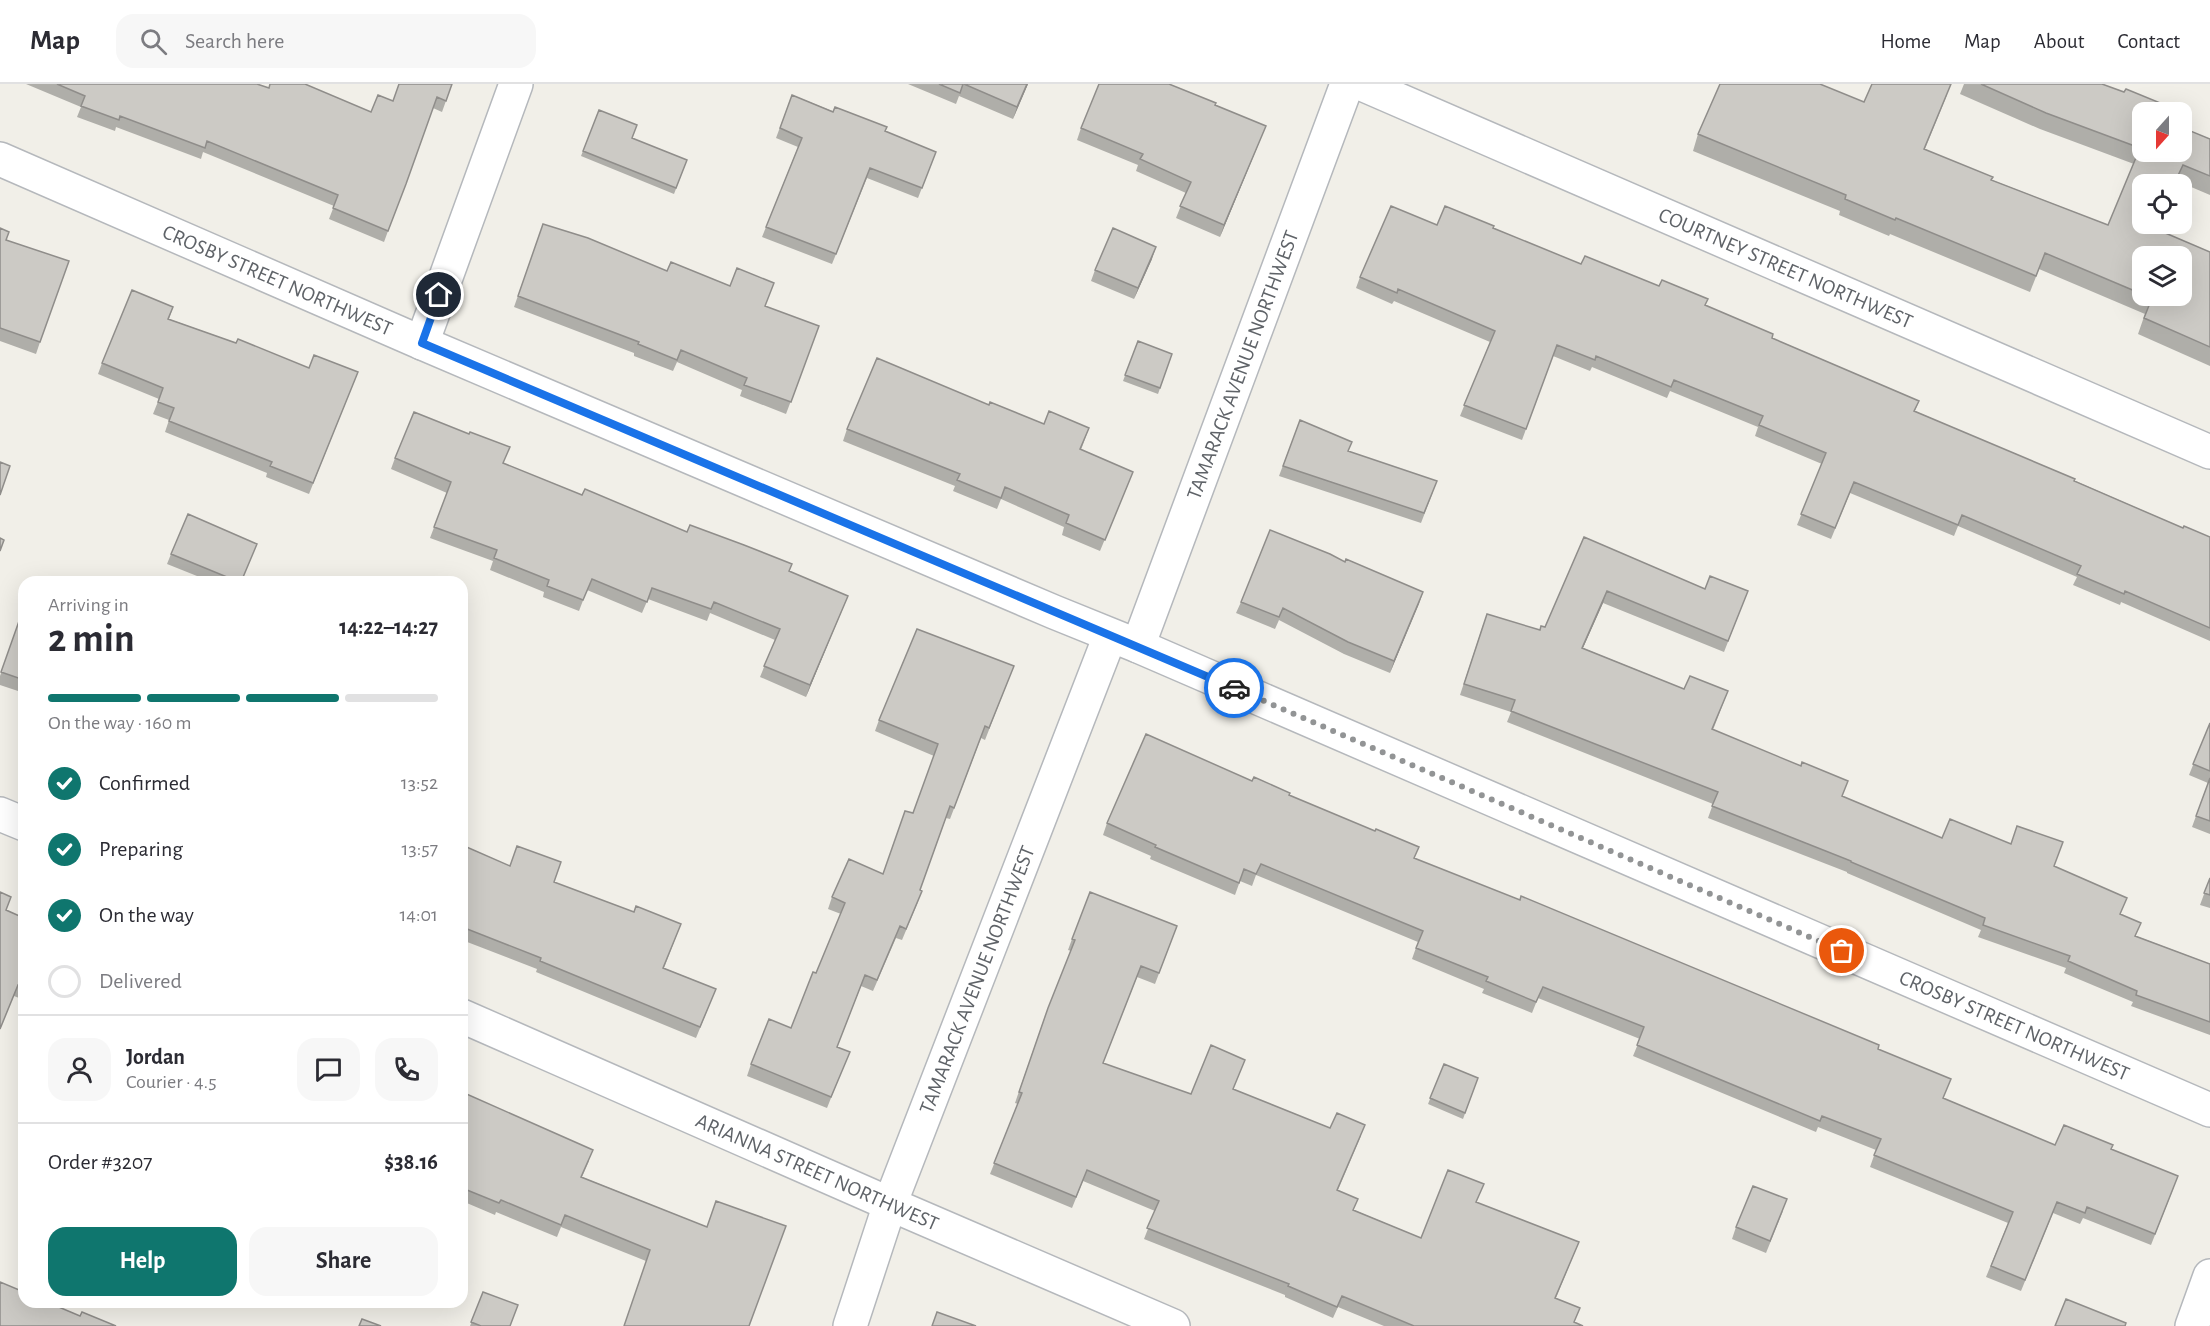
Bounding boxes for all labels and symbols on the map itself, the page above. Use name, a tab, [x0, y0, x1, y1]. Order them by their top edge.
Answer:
north arrow	[2132, 102, 2192, 162]
street label: COURTNEY STREET NORTHWEST	[1656, 204, 1916, 333]
street label: CROSBY STREET NORTHWEST	[160, 221, 396, 340]
street label: TAMARACK AVENUE NORTHWEST	[1183, 228, 1303, 502]
pin	[413, 269, 464, 320]
courier	[1204, 658, 1264, 718]
street label: TAMARACK AVENUE NORTHWEST	[916, 843, 1039, 1117]
pin	[1816, 925, 1867, 976]
street label: CROSBY STREET NORTHWEST	[1896, 967, 2132, 1085]
street label: ARIANNA STREET NORTHWEST	[693, 1110, 942, 1235]

